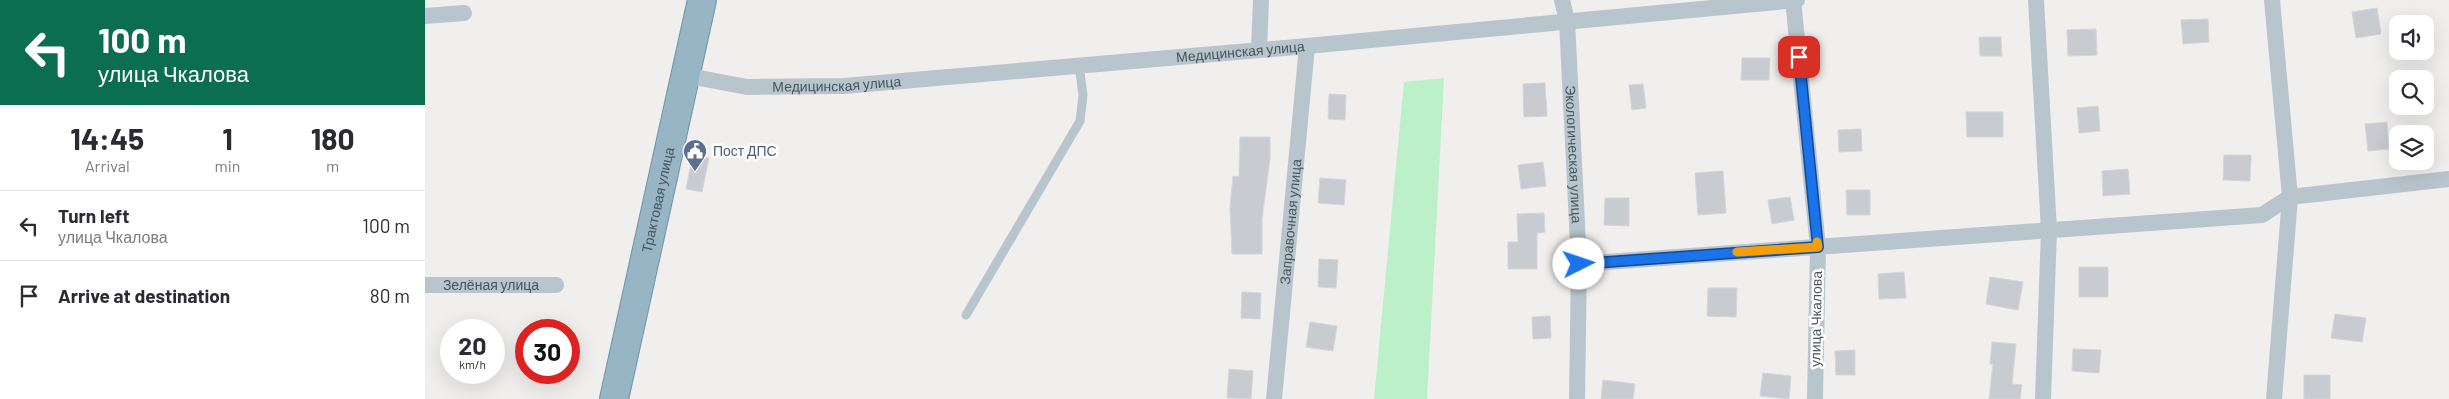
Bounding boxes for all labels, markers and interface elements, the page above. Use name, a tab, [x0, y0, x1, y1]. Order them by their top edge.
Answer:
map controls	[2389, 15, 2434, 170]
button: sound	[2389, 15, 2434, 60]
text: 100 m	[98, 18, 187, 60]
icon: left	[15, 20, 80, 85]
pin	[1778, 36, 1820, 78]
street label: Медицинская улица	[1175, 37, 1306, 65]
icon: arrive	[1785, 43, 1813, 71]
text: улица Чкалова	[98, 60, 249, 86]
button: search	[2389, 70, 2434, 115]
street label: Медицинская улица	[772, 72, 902, 95]
street label: Экологическая улица	[1562, 85, 1586, 224]
text: 14:45	[70, 120, 144, 156]
text: 1	[222, 120, 233, 156]
text: 180	[311, 120, 355, 156]
button: layers	[2389, 125, 2434, 170]
public building icon: Пост ДПС	[682, 138, 708, 172]
place label: Пост ДПС	[713, 142, 777, 159]
street label: Трактовая улица	[638, 145, 677, 254]
text: Arrival	[85, 156, 130, 175]
text: min	[215, 156, 240, 175]
text: m	[326, 156, 339, 175]
street label: Заправочная улица	[1276, 158, 1304, 285]
text: Turn left	[58, 204, 129, 227]
icon: left	[15, 212, 43, 240]
text: 100 m	[362, 214, 410, 237]
text: улица Чкалова	[58, 227, 168, 246]
position arrow	[1552, 237, 1604, 289]
street label: улица Чкалова	[1806, 271, 1825, 367]
street label: Зелёная улица	[443, 276, 539, 293]
icon: arrive	[15, 282, 43, 310]
text: Arrive at destination	[58, 284, 230, 307]
text: 80 m	[370, 284, 410, 307]
speed limit sign: 30	[515, 319, 580, 384]
text: 20	[458, 330, 487, 360]
text: km/h	[459, 357, 486, 371]

